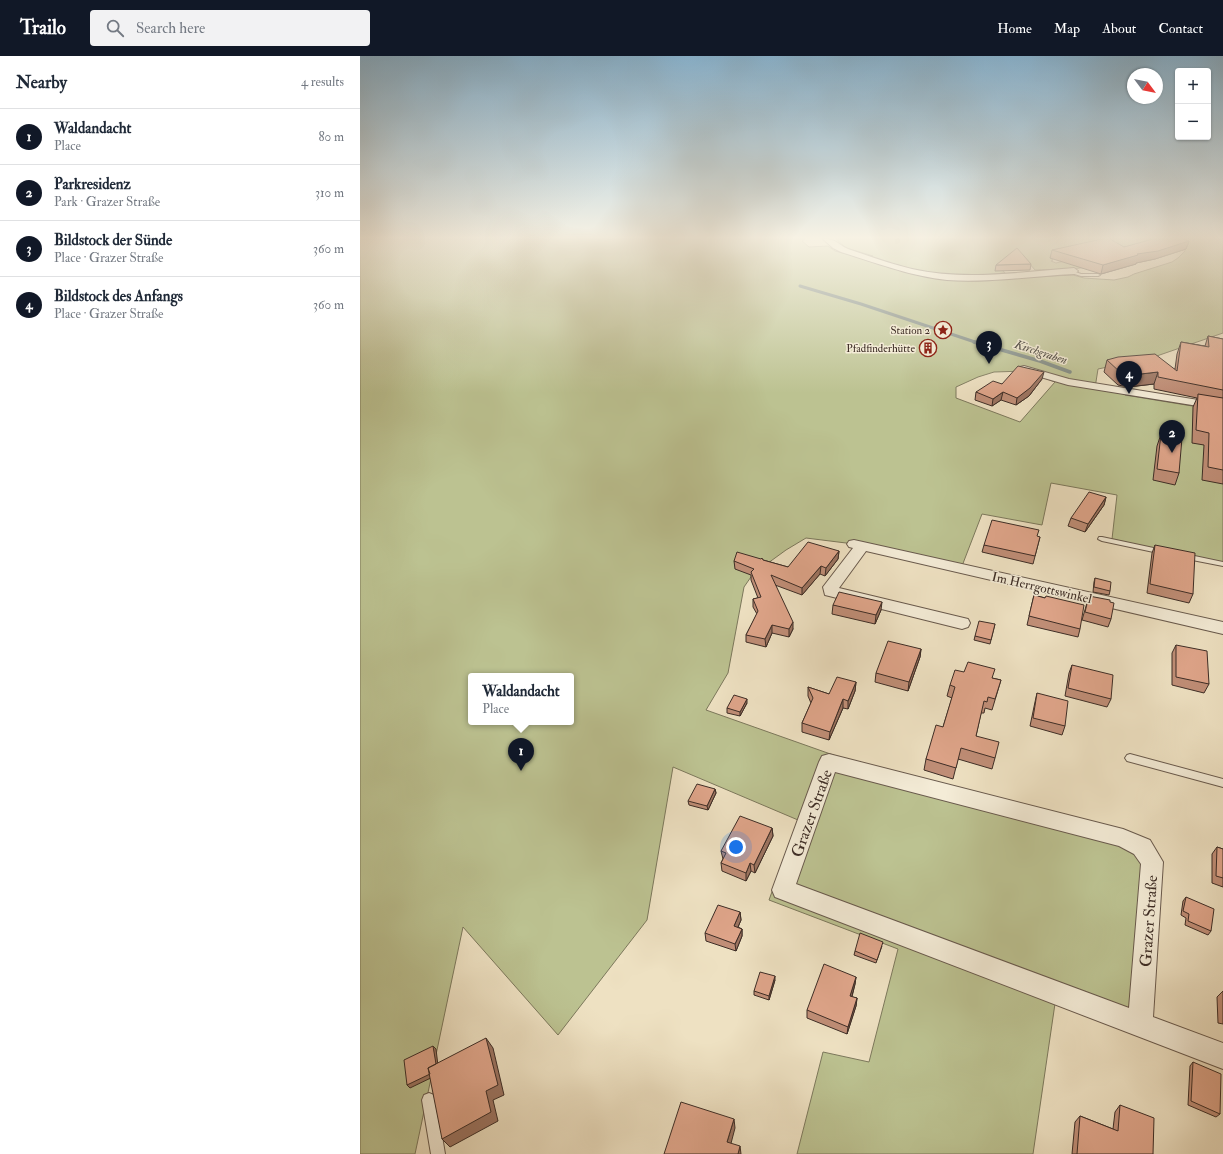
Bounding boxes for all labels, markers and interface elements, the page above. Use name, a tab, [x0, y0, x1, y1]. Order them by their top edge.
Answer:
search box	[90, 10, 370, 46]
text: Trailo	[20, 16, 66, 40]
icon: search	[104, 17, 126, 39]
text: Search here	[136, 19, 205, 38]
text: Home	[997, 20, 1032, 37]
text: Map	[1054, 20, 1080, 37]
text: About	[1102, 20, 1136, 37]
text: Contact	[1158, 20, 1203, 37]
north arrow	[1127, 68, 1163, 104]
map controls	[1175, 68, 1211, 140]
button: +	[1175, 68, 1211, 104]
text: Nearby	[16, 72, 67, 93]
text: 4 results	[301, 74, 344, 90]
button: −	[1175, 104, 1211, 140]
text: Waldandacht	[54, 119, 131, 138]
text: 1	[27, 129, 31, 145]
text: 80 m	[318, 129, 344, 145]
text: Place	[54, 138, 81, 154]
text: Parkresidenz	[54, 175, 131, 194]
text: 2	[26, 185, 32, 201]
text: 310 m	[315, 185, 344, 201]
text: Park · Grazer Straße	[54, 194, 160, 210]
text: Bildstock der Sünde	[54, 231, 172, 250]
text: 3	[27, 241, 32, 257]
text: 360 m	[313, 241, 344, 257]
text: Place · Grazer Straße	[54, 250, 163, 266]
text: Bildstock des Anfangs	[54, 287, 183, 306]
text: 4	[25, 297, 33, 313]
text: 360 m	[313, 297, 344, 313]
text: Place · Grazer Straße	[54, 306, 163, 322]
place icon: Station 2	[933, 320, 953, 340]
place label: Station 2	[891, 324, 930, 337]
pin: 3	[976, 331, 1002, 364]
water label: Kirchgraben	[1012, 337, 1069, 368]
building icon: Pfadfinderhütte	[918, 338, 938, 358]
place label: Pfadfinderhütte	[846, 342, 915, 355]
pin: 4	[1116, 361, 1142, 394]
pin: 2	[1159, 420, 1185, 453]
street label: Im Herrgottswinkel	[990, 569, 1094, 607]
popup	[468, 673, 574, 725]
text: Waldandacht	[482, 682, 560, 701]
text: Place	[482, 701, 509, 717]
pin: 1	[508, 738, 534, 771]
street label: Grazer Straße	[787, 767, 837, 860]
your location	[726, 837, 746, 857]
street label: Grazer Straße	[1136, 874, 1162, 967]

